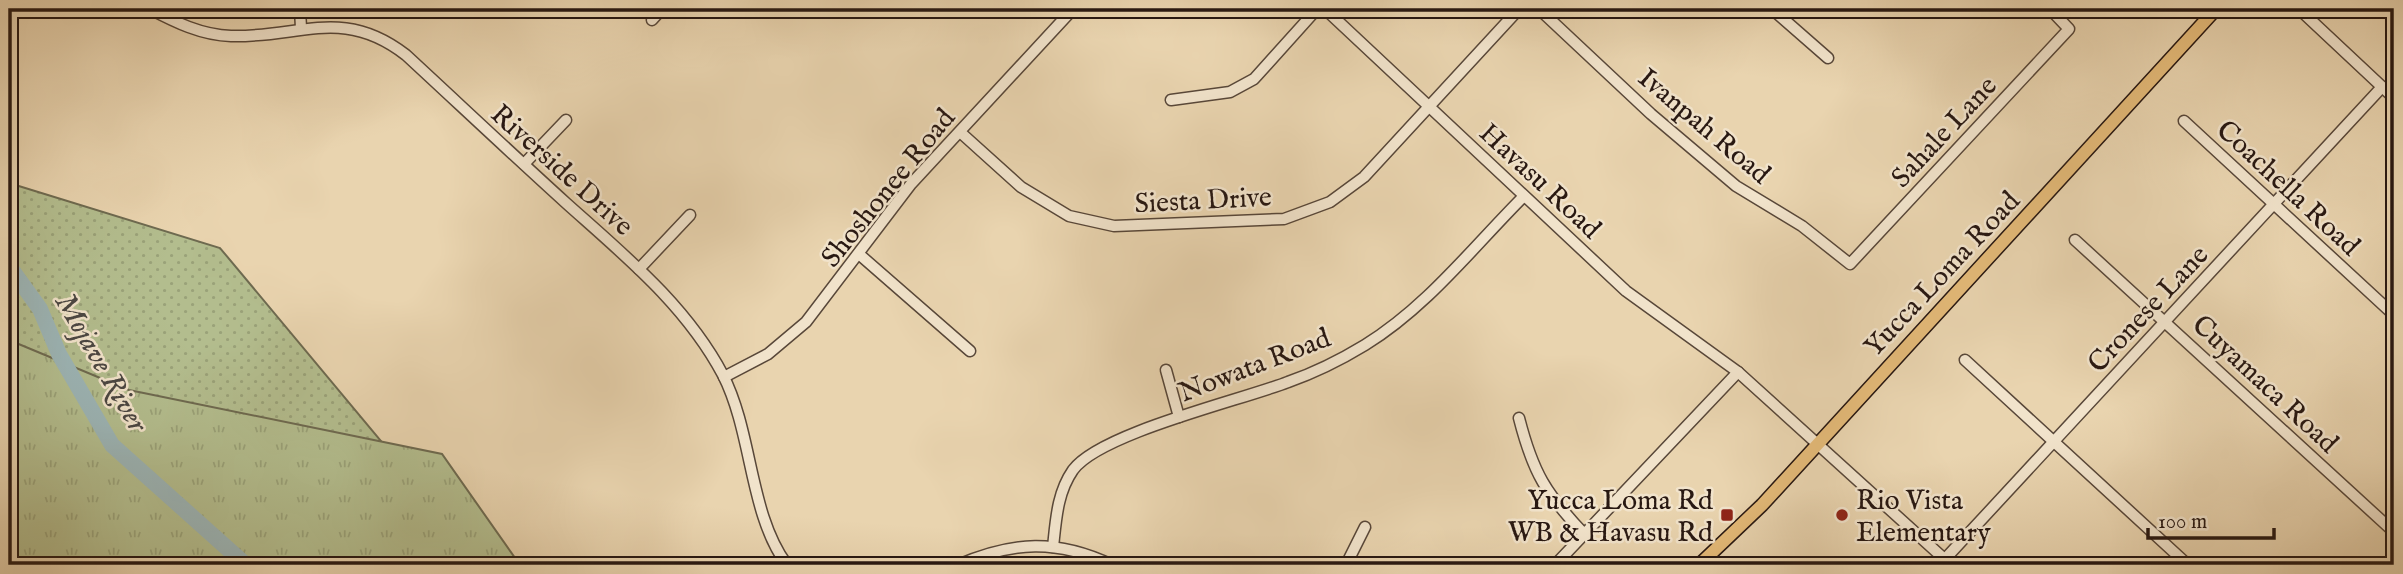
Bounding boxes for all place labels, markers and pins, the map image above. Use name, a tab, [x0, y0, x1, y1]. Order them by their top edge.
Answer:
place label: Yucca Loma Rd WB & Havasu Rd	[1508, 484, 1713, 551]
place label: Rio Vista Elementary	[1856, 484, 1991, 551]
marker: Yucca Loma Rd WB & Havasu Rd	[1719, 507, 1735, 523]
marker: Rio Vista Elementary	[1834, 507, 1850, 523]

